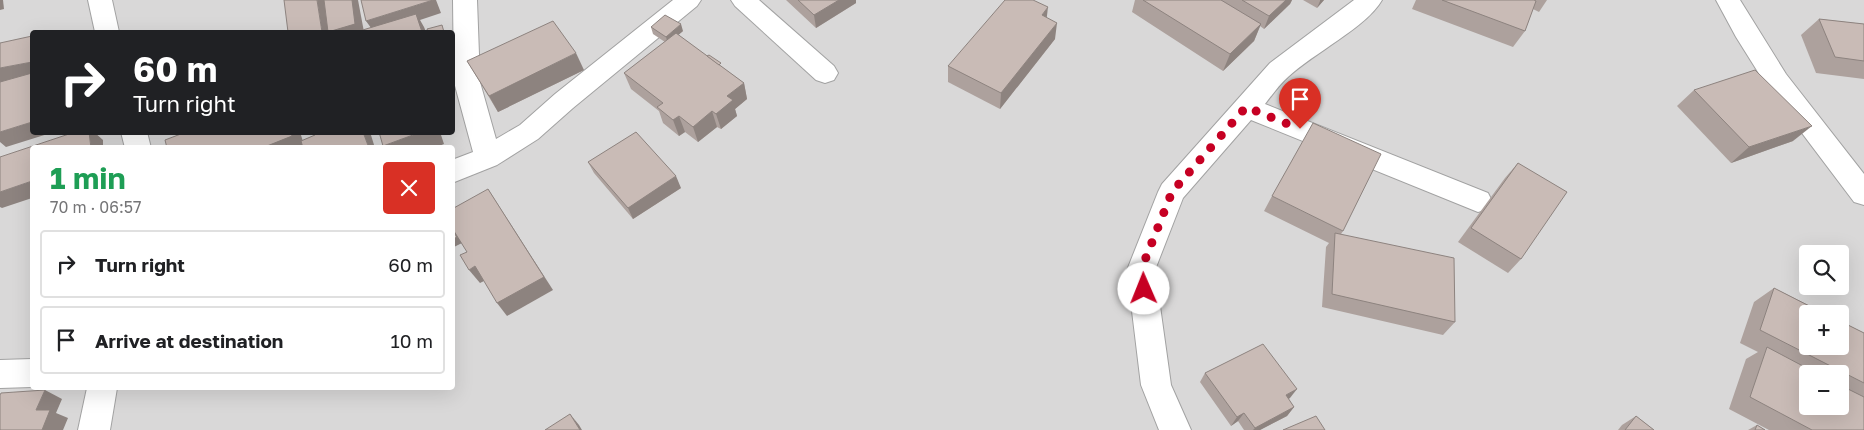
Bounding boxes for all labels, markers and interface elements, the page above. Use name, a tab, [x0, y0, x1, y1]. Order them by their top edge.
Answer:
text: 60 m	[133, 48, 217, 90]
icon: right	[50, 50, 115, 115]
pin	[1279, 78, 1321, 129]
icon: arrive	[1286, 85, 1314, 113]
text: Turn right	[133, 90, 236, 117]
text: 1 min	[50, 160, 126, 196]
button: close	[383, 162, 435, 214]
text: 70 m · 06:57	[50, 197, 142, 217]
map controls	[1799, 245, 1849, 415]
button: search	[1799, 245, 1849, 295]
icon: right	[52, 250, 80, 278]
text: Turn right	[95, 253, 185, 276]
text: 60 m	[388, 253, 433, 276]
position arrow	[1117, 262, 1169, 314]
button: +	[1799, 305, 1849, 355]
icon: arrive	[52, 326, 80, 354]
text: Arrive at destination	[95, 329, 283, 352]
text: 10 m	[390, 329, 433, 352]
button: −	[1799, 365, 1849, 415]

